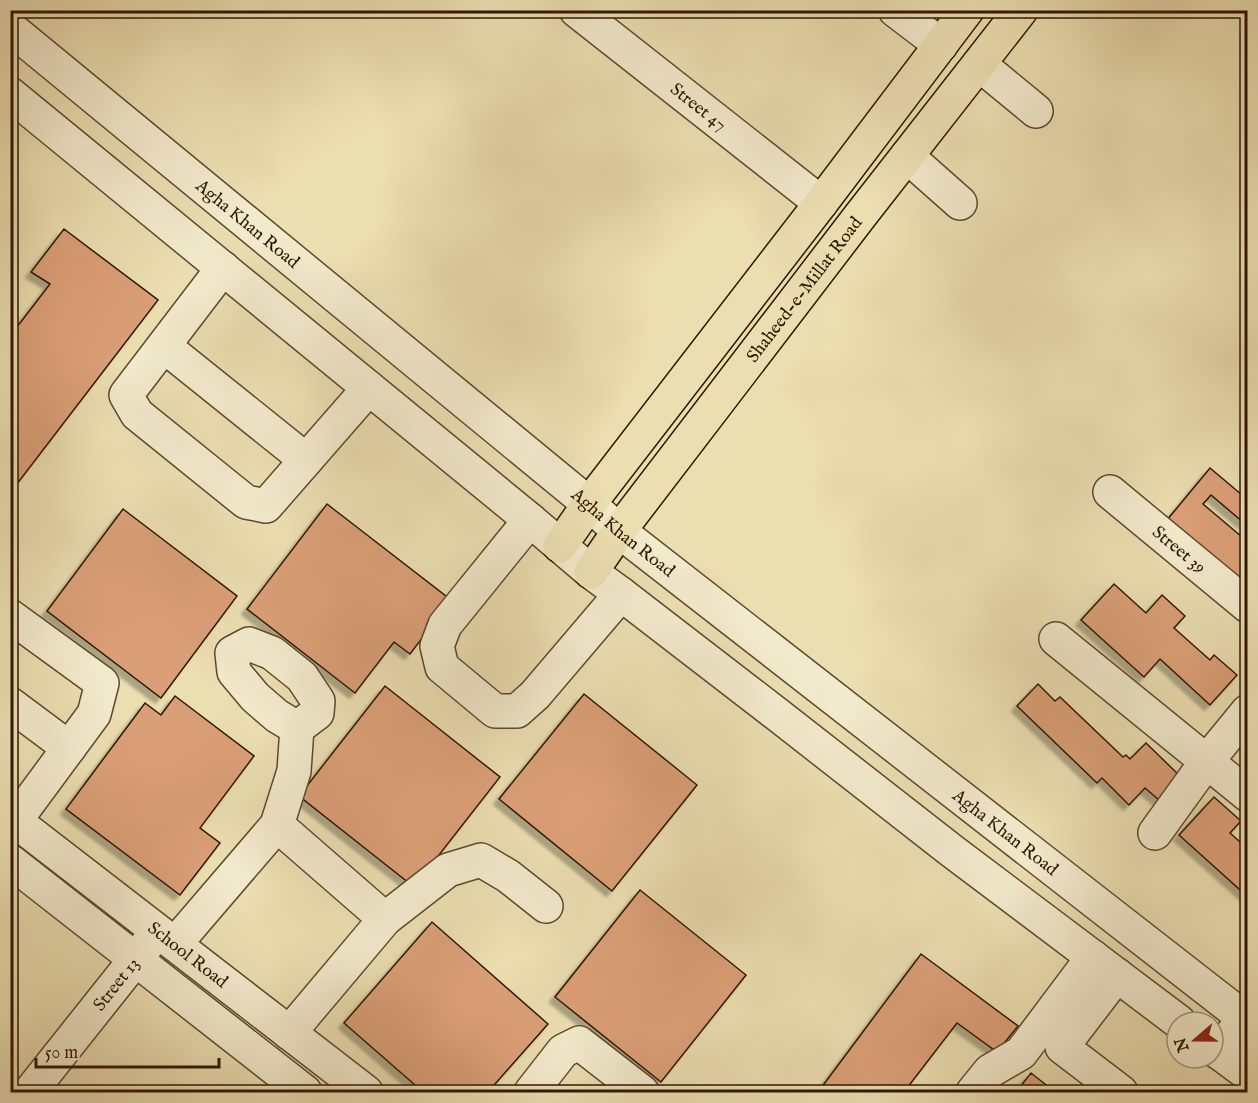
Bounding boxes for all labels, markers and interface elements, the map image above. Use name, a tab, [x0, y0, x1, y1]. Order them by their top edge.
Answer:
street label: Street 47	[665, 78, 730, 137]
street label: Agha Khan Road	[189, 175, 304, 274]
street label: Shaheed-e-Millat Road	[742, 212, 868, 368]
street label: Agha Khan Road	[565, 483, 679, 583]
street label: Street 39	[1147, 521, 1210, 579]
street label: Agha Khan Road	[946, 784, 1063, 882]
street label: School Road	[142, 917, 232, 994]
street label: Street 13	[89, 953, 145, 1016]
north arrow	[1165, 1010, 1225, 1070]
scale bar	[36, 1031, 219, 1069]
text: N	[1171, 1034, 1195, 1055]
text: 50 m	[45, 1042, 78, 1065]

